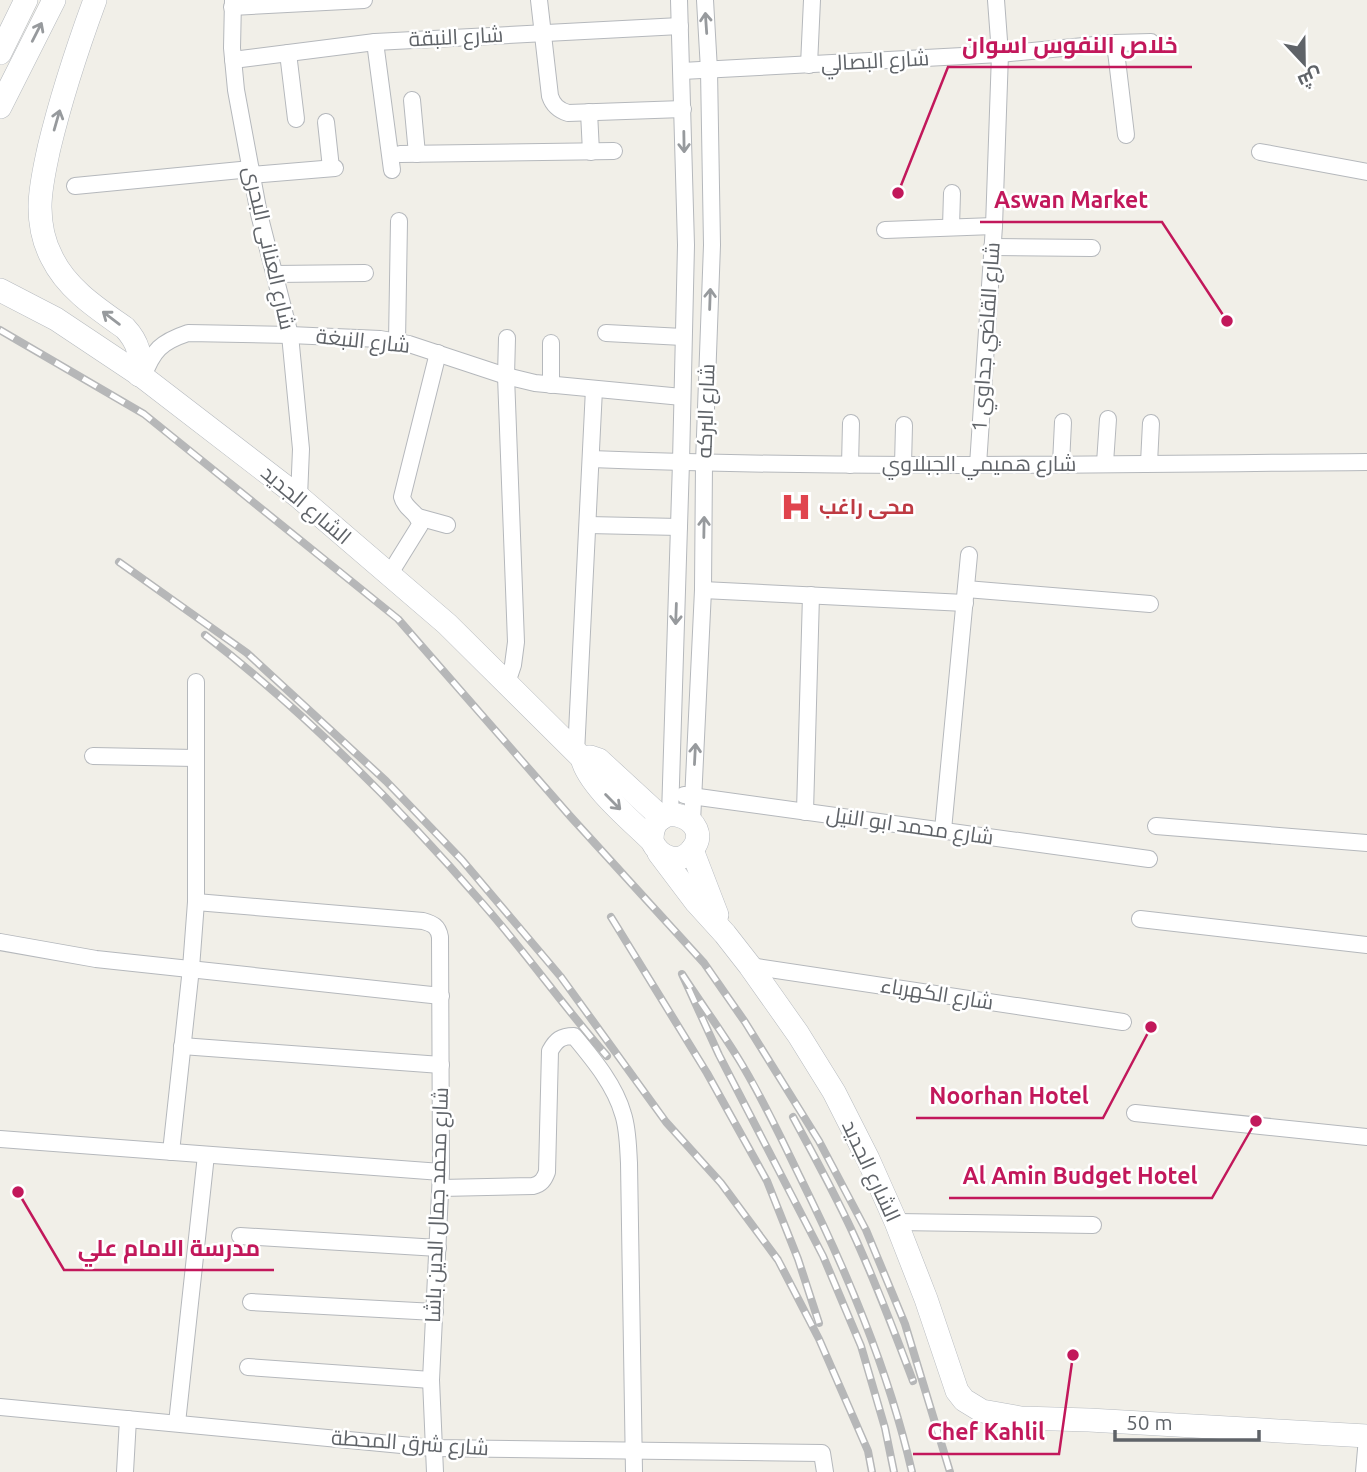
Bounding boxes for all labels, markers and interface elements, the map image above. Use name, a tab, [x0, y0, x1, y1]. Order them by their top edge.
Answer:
one-way arrow	[699, 12, 712, 35]
one-way arrow	[31, 22, 45, 42]
street label: شارع النبقة	[408, 22, 504, 53]
callout: خلاص النفوس اسوان	[948, 23, 1192, 67]
north arrow	[1269, 28, 1339, 98]
text: خلاص النفوس اسوان	[962, 32, 1178, 59]
street label: شارع البصالي	[820, 45, 930, 80]
text: ش	[1295, 63, 1326, 94]
one-way arrow	[51, 109, 64, 131]
one-way arrow	[677, 130, 690, 153]
street label: شارع العنانى البحرى	[237, 164, 300, 333]
callout: Aswan Market	[980, 178, 1162, 222]
text: Aswan Market	[994, 187, 1148, 212]
street label: شارع القاضي جداوي 1	[966, 241, 1009, 433]
one-way arrow	[704, 288, 717, 311]
one-way arrow	[103, 310, 121, 325]
street label: شارع النبغة	[314, 323, 411, 360]
street label: شارع البركه	[691, 363, 722, 459]
street label: شارع هميمي الجبلاوي	[882, 451, 1076, 480]
street label: الشارع الجديد	[255, 460, 356, 551]
hospital icon: محى راغب	[779, 490, 813, 524]
place label: محى راغب	[819, 494, 915, 519]
one-way arrow	[697, 516, 710, 539]
one-way arrow	[670, 602, 683, 625]
one-way arrow	[689, 743, 702, 766]
one-way arrow	[604, 793, 621, 810]
street label: شارع محمد ابو النيل	[825, 801, 995, 852]
street label: شارع الكهرباء	[878, 972, 995, 1017]
callout: Noorhan Hotel	[916, 1074, 1103, 1118]
text: Noorhan Hotel	[929, 1083, 1089, 1108]
street label: شارع محمد جمال الدين باشا	[420, 1087, 455, 1323]
street label: الشارع الجديد	[835, 1116, 906, 1227]
callout: Al Amin Budget Hotel	[949, 1154, 1212, 1198]
text: Al Amin Budget Hotel	[963, 1163, 1197, 1188]
callout: مدرسة الامام علي	[64, 1226, 274, 1270]
text: مدرسة الامام علي	[78, 1235, 260, 1267]
scale bar	[1115, 1398, 1258, 1442]
callout: Chef Kahlil	[913, 1410, 1059, 1454]
text: 50 m	[1126, 1410, 1173, 1434]
text: Chef Kahlil	[927, 1419, 1045, 1444]
street label: شارع شرق المحطة	[330, 1425, 490, 1462]

